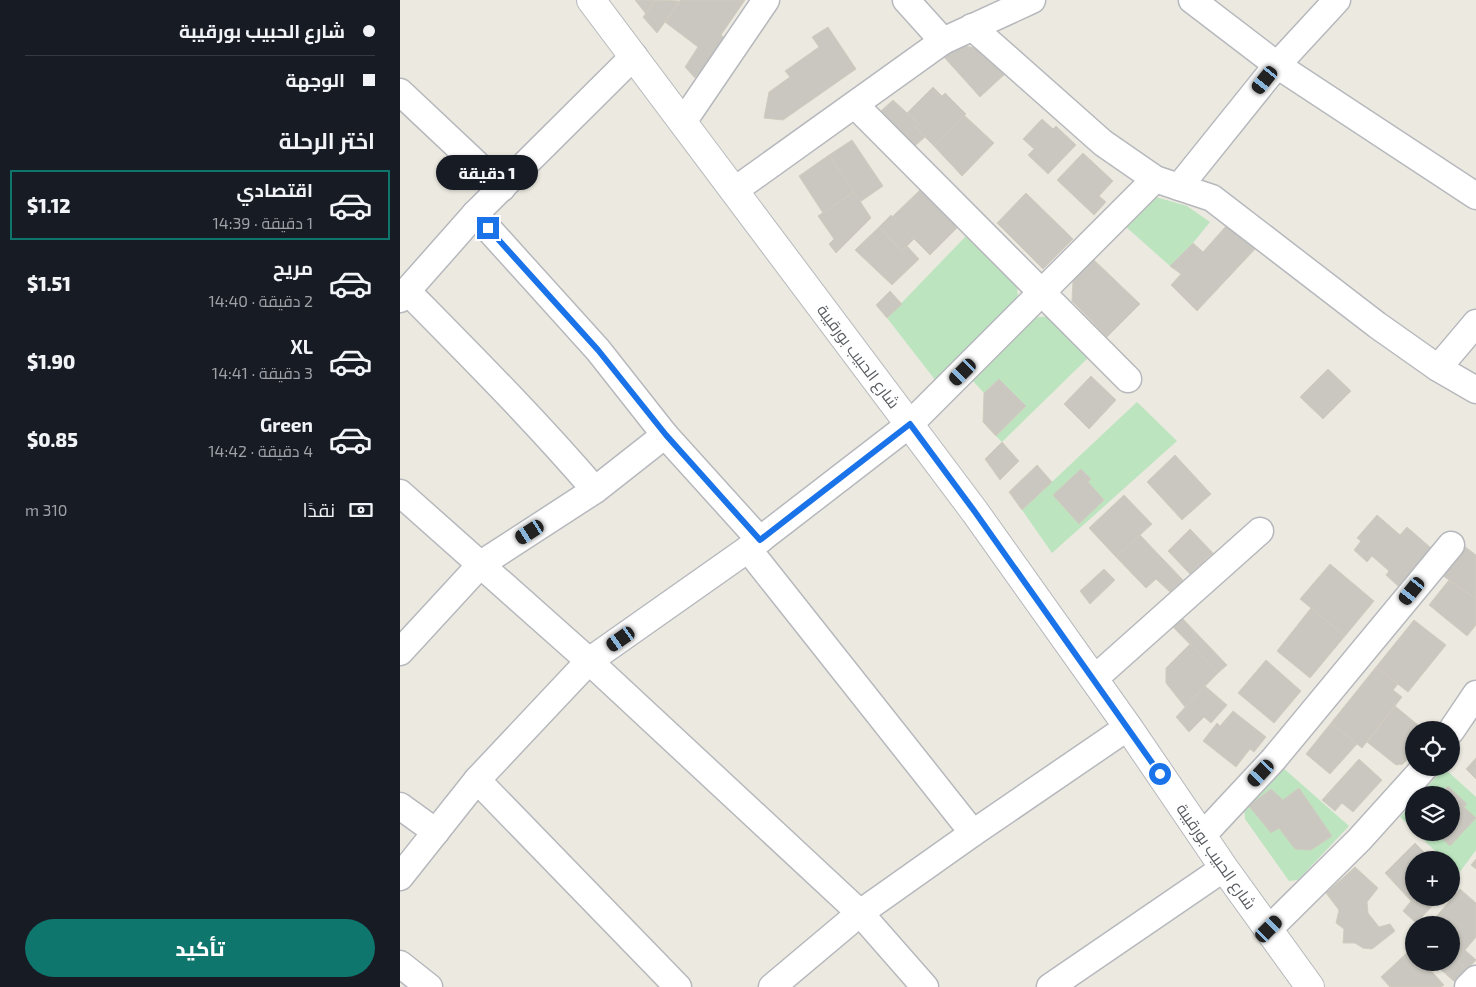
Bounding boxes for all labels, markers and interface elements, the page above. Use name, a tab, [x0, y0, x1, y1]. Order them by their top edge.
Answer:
text: شارع الحبيب بورقيبة	[179, 19, 345, 42]
car	[1249, 64, 1280, 96]
text: الوجهة	[285, 68, 345, 91]
text: اختر الرحلة	[279, 127, 375, 153]
callout: 1 دقيقة	[437, 156, 539, 190]
text: 1 دقيقة	[458, 163, 516, 182]
text: اقتصادي	[237, 178, 313, 201]
icon: car	[328, 183, 373, 228]
text: $1.12	[27, 194, 71, 217]
text: 1 دقيقة · 14:39	[212, 213, 313, 232]
route end	[477, 217, 499, 239]
text: مريح	[273, 256, 313, 279]
icon: car	[328, 261, 373, 306]
text: $1.51	[27, 272, 71, 295]
text: 2 دقيقة · 14:40	[208, 291, 313, 310]
street label: شارع الحبيب بورقيبة	[811, 300, 904, 413]
text: XL	[291, 335, 313, 358]
icon: car	[328, 339, 373, 384]
text: $1.90	[27, 350, 75, 373]
car	[947, 356, 978, 388]
text: 3 دقيقة · 14:41	[212, 363, 313, 382]
text: Green	[260, 413, 313, 436]
icon: car	[328, 417, 373, 462]
text: $0.85	[27, 428, 78, 451]
text: 4 دقيقة · 14:42	[208, 441, 313, 460]
icon: cash	[347, 496, 375, 524]
text: نقدًا	[303, 498, 335, 521]
text: 310 m	[25, 500, 68, 519]
car	[513, 518, 546, 546]
car	[1396, 575, 1427, 607]
car	[604, 624, 637, 654]
map controls	[1405, 721, 1460, 971]
button: locate	[1405, 721, 1460, 776]
car	[1245, 757, 1276, 789]
route start	[1149, 763, 1171, 785]
button: layers	[1405, 786, 1460, 841]
street label: شارع الحبيب بورقيبة	[1171, 799, 1261, 914]
button: +	[1405, 851, 1460, 906]
car	[1253, 913, 1284, 945]
button: −	[1405, 916, 1460, 971]
button: تأكيد	[25, 919, 375, 977]

